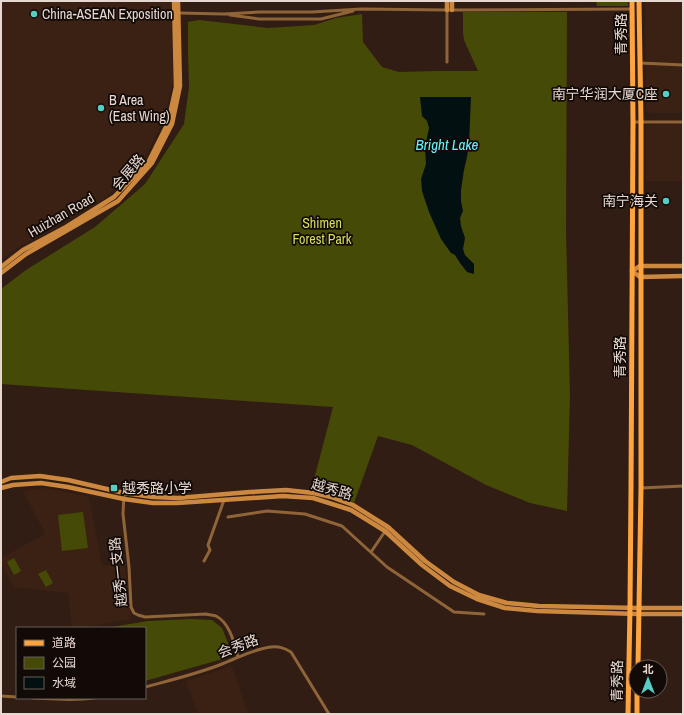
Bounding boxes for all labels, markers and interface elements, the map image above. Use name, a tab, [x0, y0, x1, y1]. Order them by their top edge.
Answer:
place label: China-ASEAN Exposition	[42, 5, 173, 23]
marker: China-ASEAN Exposition	[29, 9, 39, 19]
street label: 青秀路	[612, 13, 630, 55]
place label: 南宁华润大厦C座	[552, 85, 658, 103]
marker: 南宁华润大厦C座	[661, 89, 671, 99]
place label: B Area (East Wing)	[109, 91, 170, 125]
marker: B Area (East Wing)	[96, 103, 106, 113]
water label: Bright Lake	[416, 134, 479, 155]
street label: 会展路	[107, 150, 149, 194]
street label: Huizhan Road	[25, 189, 97, 241]
place label: 南宁海关	[602, 192, 658, 210]
marker: 南宁海关	[661, 196, 671, 206]
park label: Shimen Forest Park	[293, 214, 352, 248]
street label: 青秀路	[611, 336, 629, 378]
street label: 越秀路	[309, 475, 355, 503]
place label: 越秀路小学	[122, 479, 192, 497]
marker: 越秀路小学	[109, 483, 119, 493]
street label: 越秀一支路	[105, 536, 131, 608]
legend	[16, 627, 146, 699]
street label: 会秀路	[215, 630, 261, 662]
text: 道路	[52, 635, 76, 651]
text: 公园	[52, 655, 76, 671]
north arrow	[628, 659, 668, 699]
street label: 青秀路	[608, 660, 626, 702]
text: 北	[643, 662, 654, 676]
text: 水域	[52, 675, 76, 691]

